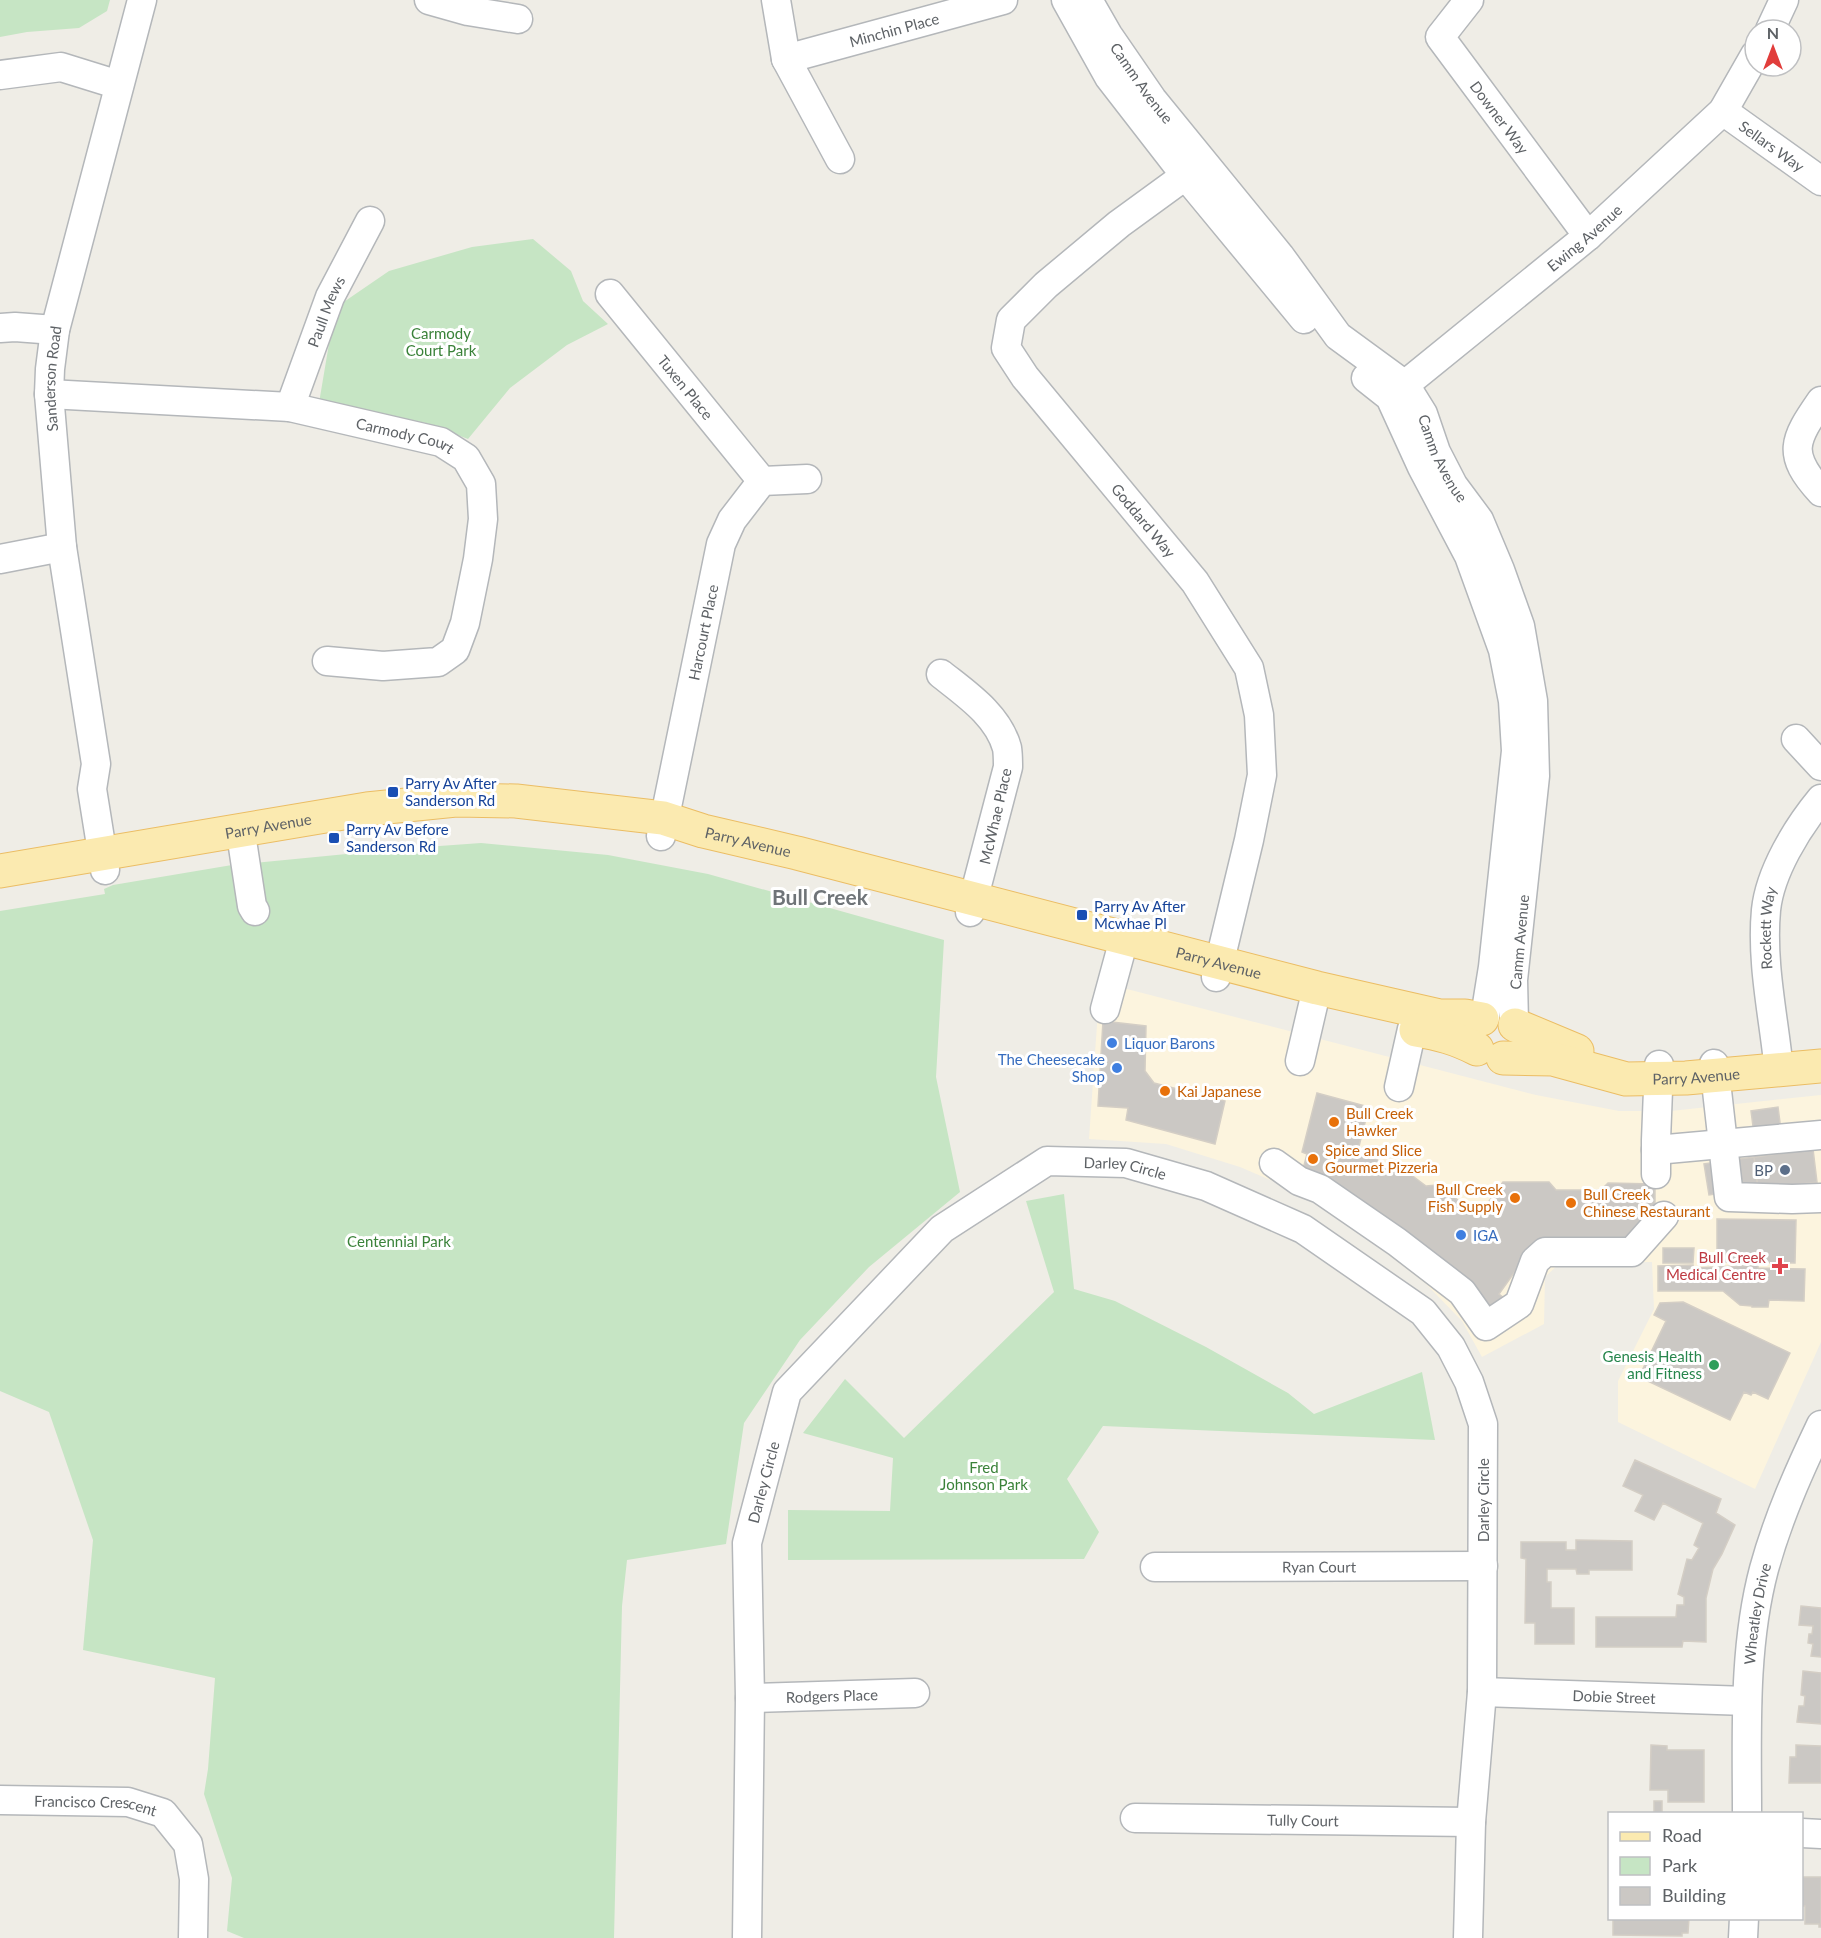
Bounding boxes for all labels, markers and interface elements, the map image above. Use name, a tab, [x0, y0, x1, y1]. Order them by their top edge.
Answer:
street label: Minchin Place	[847, 9, 941, 50]
north arrow	[1743, 18, 1803, 78]
text: N	[1767, 23, 1779, 42]
street label: Camm Avenue	[1107, 39, 1177, 127]
street label: Downer Way	[1467, 77, 1533, 157]
street label: Sellars Way	[1736, 117, 1808, 175]
street label: Ewing Avenue	[1543, 200, 1626, 275]
street label: Paull Mews	[304, 273, 349, 350]
park label: Carmody Court Park	[406, 324, 477, 359]
street label: Sanderson Road	[40, 325, 64, 432]
street label: Tuxen Place	[654, 351, 717, 423]
street label: Camm Avenue	[1415, 412, 1472, 506]
street label: Carmody Court	[354, 414, 458, 458]
street label: Goddard Way	[1108, 480, 1180, 561]
street label: Harcourt Place	[684, 583, 722, 682]
street label: McWhae Place	[975, 766, 1015, 866]
place label: Parry Av After Sanderson Rd	[405, 774, 497, 809]
marker: Parry Av After Sanderson Rd	[386, 785, 400, 799]
street label: Parry Avenue	[224, 810, 313, 842]
place label: Parry Av Before Sanderson Rd	[346, 820, 449, 855]
street label: Parry Avenue	[703, 823, 793, 860]
marker: Parry Av Before Sanderson Rd	[327, 831, 341, 845]
district label: Bull Creek	[772, 884, 869, 909]
street label: Rockett Way	[1756, 884, 1780, 970]
street label: Camm Avenue	[1506, 894, 1532, 990]
place label: Parry Av After Mcwhae Pl	[1094, 897, 1186, 932]
marker: Parry Av After Mcwhae Pl	[1075, 908, 1089, 922]
street label: Parry Avenue	[1174, 943, 1264, 982]
place label: Liquor Barons	[1124, 1034, 1215, 1052]
marker: Liquor Barons	[1105, 1036, 1119, 1050]
place label: The Cheesecake Shop	[998, 1050, 1105, 1085]
marker: The Cheesecake Shop	[1110, 1061, 1124, 1075]
street label: Parry Avenue	[1652, 1064, 1741, 1088]
place label: Kai Japanese	[1177, 1082, 1261, 1100]
marker: Kai Japanese	[1158, 1084, 1172, 1098]
place label: Bull Creek Hawker	[1346, 1104, 1414, 1139]
marker: Bull Creek Hawker	[1327, 1115, 1341, 1129]
place label: Spice and Slice Gourmet Pizzeria	[1325, 1141, 1438, 1176]
marker: Spice and Slice Gourmet Pizzeria	[1306, 1152, 1320, 1166]
street label: Darley Circle	[1083, 1153, 1169, 1183]
place label: BP	[1754, 1161, 1773, 1179]
marker: BP	[1778, 1163, 1792, 1177]
place label: Bull Creek Fish Supply	[1428, 1180, 1503, 1215]
place label: Bull Creek Chinese Restaurant	[1583, 1185, 1711, 1220]
marker: Bull Creek Fish Supply	[1508, 1191, 1522, 1205]
marker: Bull Creek Chinese Restaurant	[1564, 1196, 1578, 1210]
place label: IGA	[1473, 1226, 1499, 1244]
marker: IGA	[1454, 1228, 1468, 1242]
park label: Centennial Park	[347, 1232, 451, 1250]
place label: Bull Creek Medical Centre	[1666, 1248, 1766, 1283]
marker: Bull Creek Medical Centre	[1771, 1257, 1789, 1275]
place label: Genesis Health and Fitness	[1603, 1347, 1702, 1382]
marker: Genesis Health and Fitness	[1707, 1358, 1721, 1372]
street label: Darley Circle	[744, 1439, 783, 1525]
park label: Fred Johnson Park	[940, 1458, 1028, 1493]
street label: Darley Circle	[1474, 1458, 1492, 1542]
street label: Ryan Court	[1282, 1557, 1357, 1576]
street label: Wheatley Drive	[1740, 1561, 1774, 1665]
street label: Rodgers Place	[786, 1685, 878, 1706]
street label: Dobie Street	[1572, 1686, 1656, 1707]
street label: Francisco Crescent	[34, 1792, 160, 1820]
street label: Tully Court	[1267, 1811, 1340, 1829]
legend	[1608, 1812, 1803, 1920]
text: Road	[1662, 1824, 1702, 1846]
text: Park	[1662, 1854, 1698, 1876]
text: Building	[1662, 1884, 1726, 1906]

